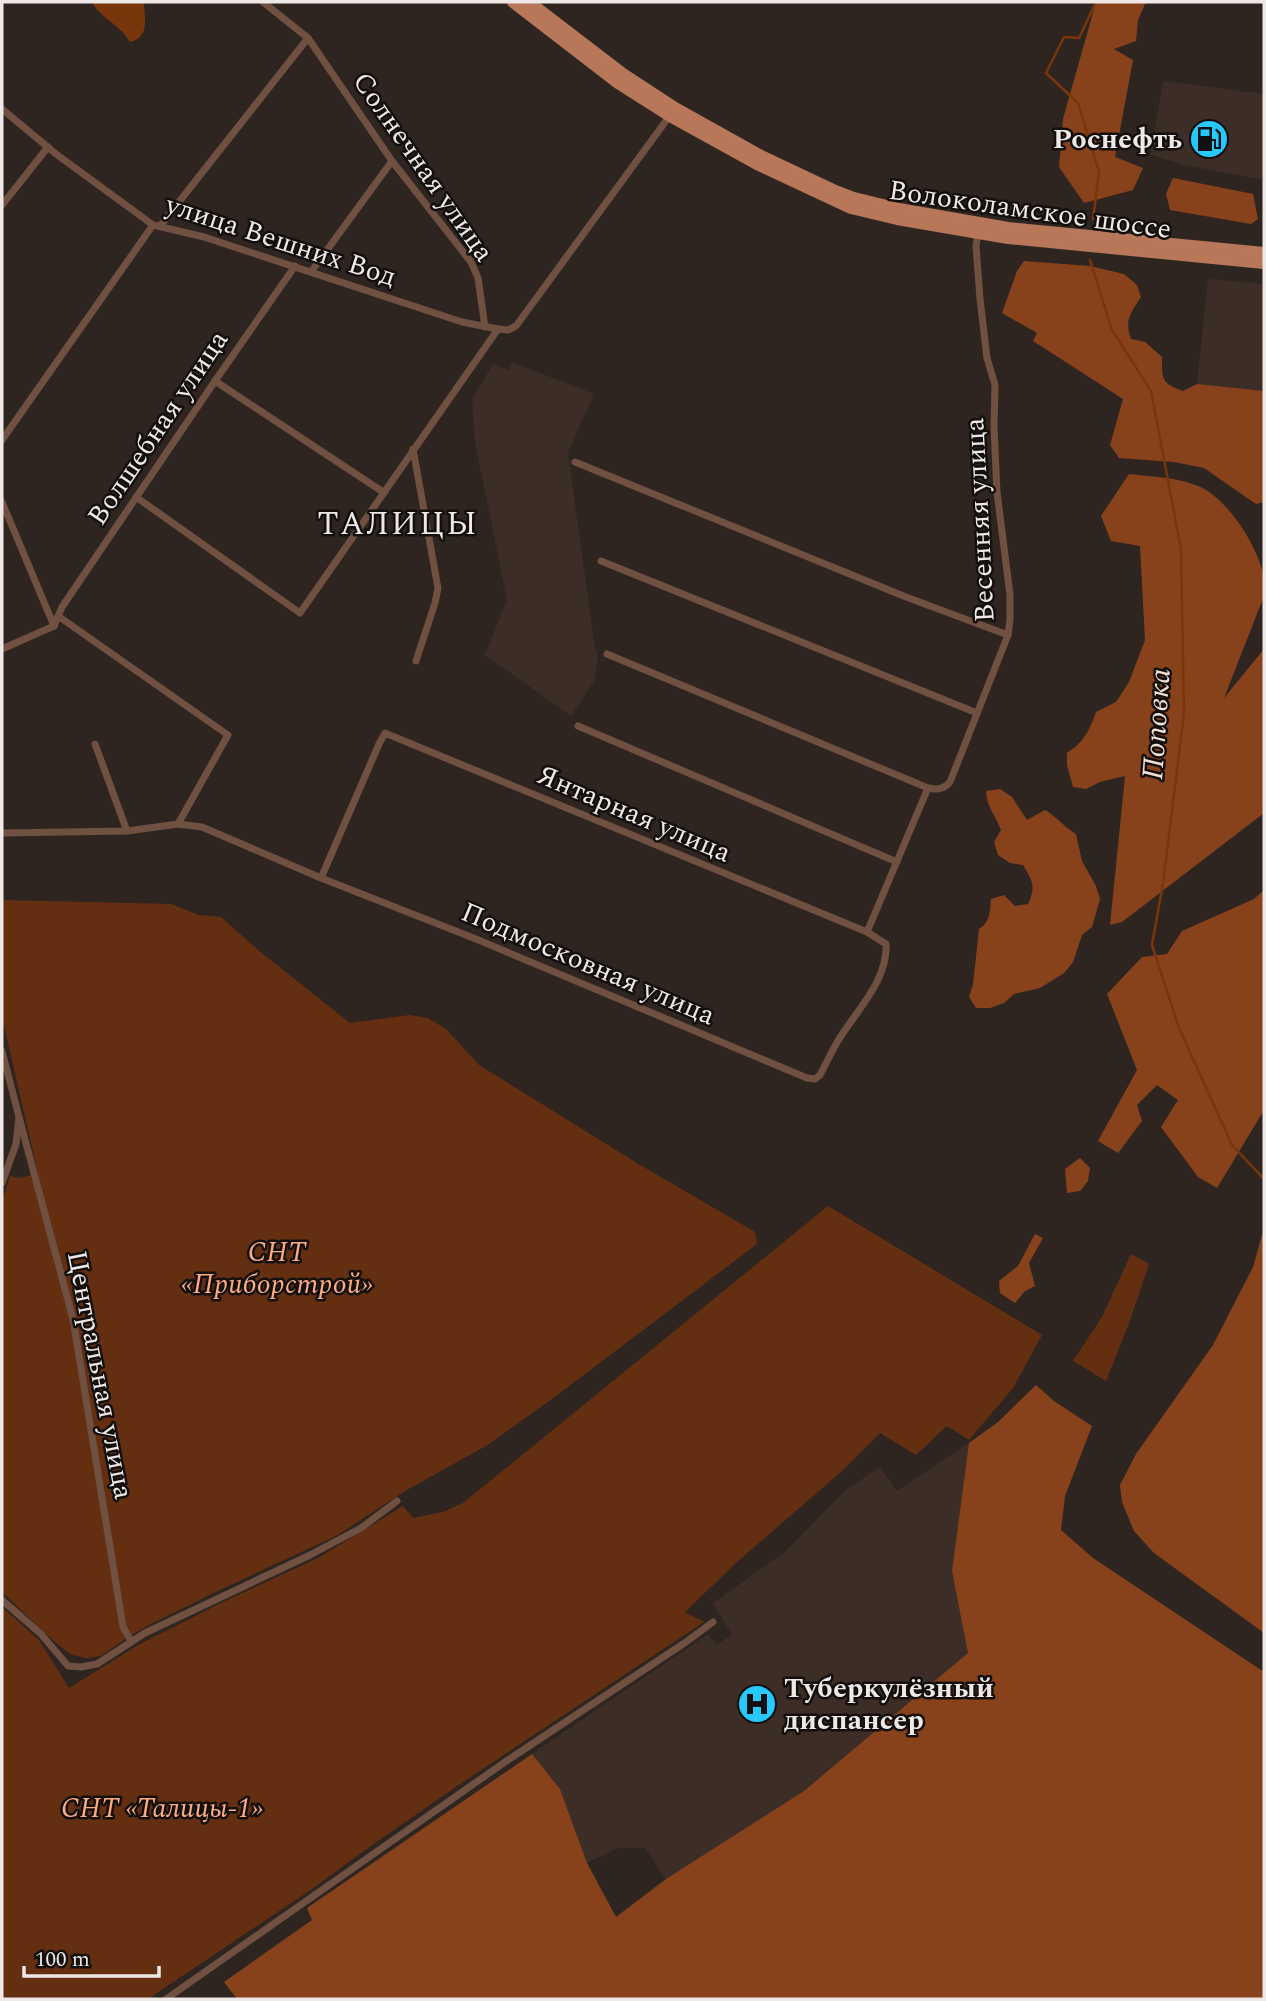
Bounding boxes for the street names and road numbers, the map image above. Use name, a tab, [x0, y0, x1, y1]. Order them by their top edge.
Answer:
street label: Солнечная улица	[341, 63, 505, 271]
street label: Волоколамское шоссе	[886, 169, 1174, 251]
street label: улица Вешних Вод	[159, 183, 402, 299]
street label: Волшебная улица	[77, 321, 240, 534]
street label: Весенняя улица	[953, 416, 1007, 623]
street label: Янтарная улица	[530, 754, 738, 874]
street label: Подмосковная улица	[454, 891, 722, 1037]
street label: Центральная улица	[55, 1247, 145, 1503]

